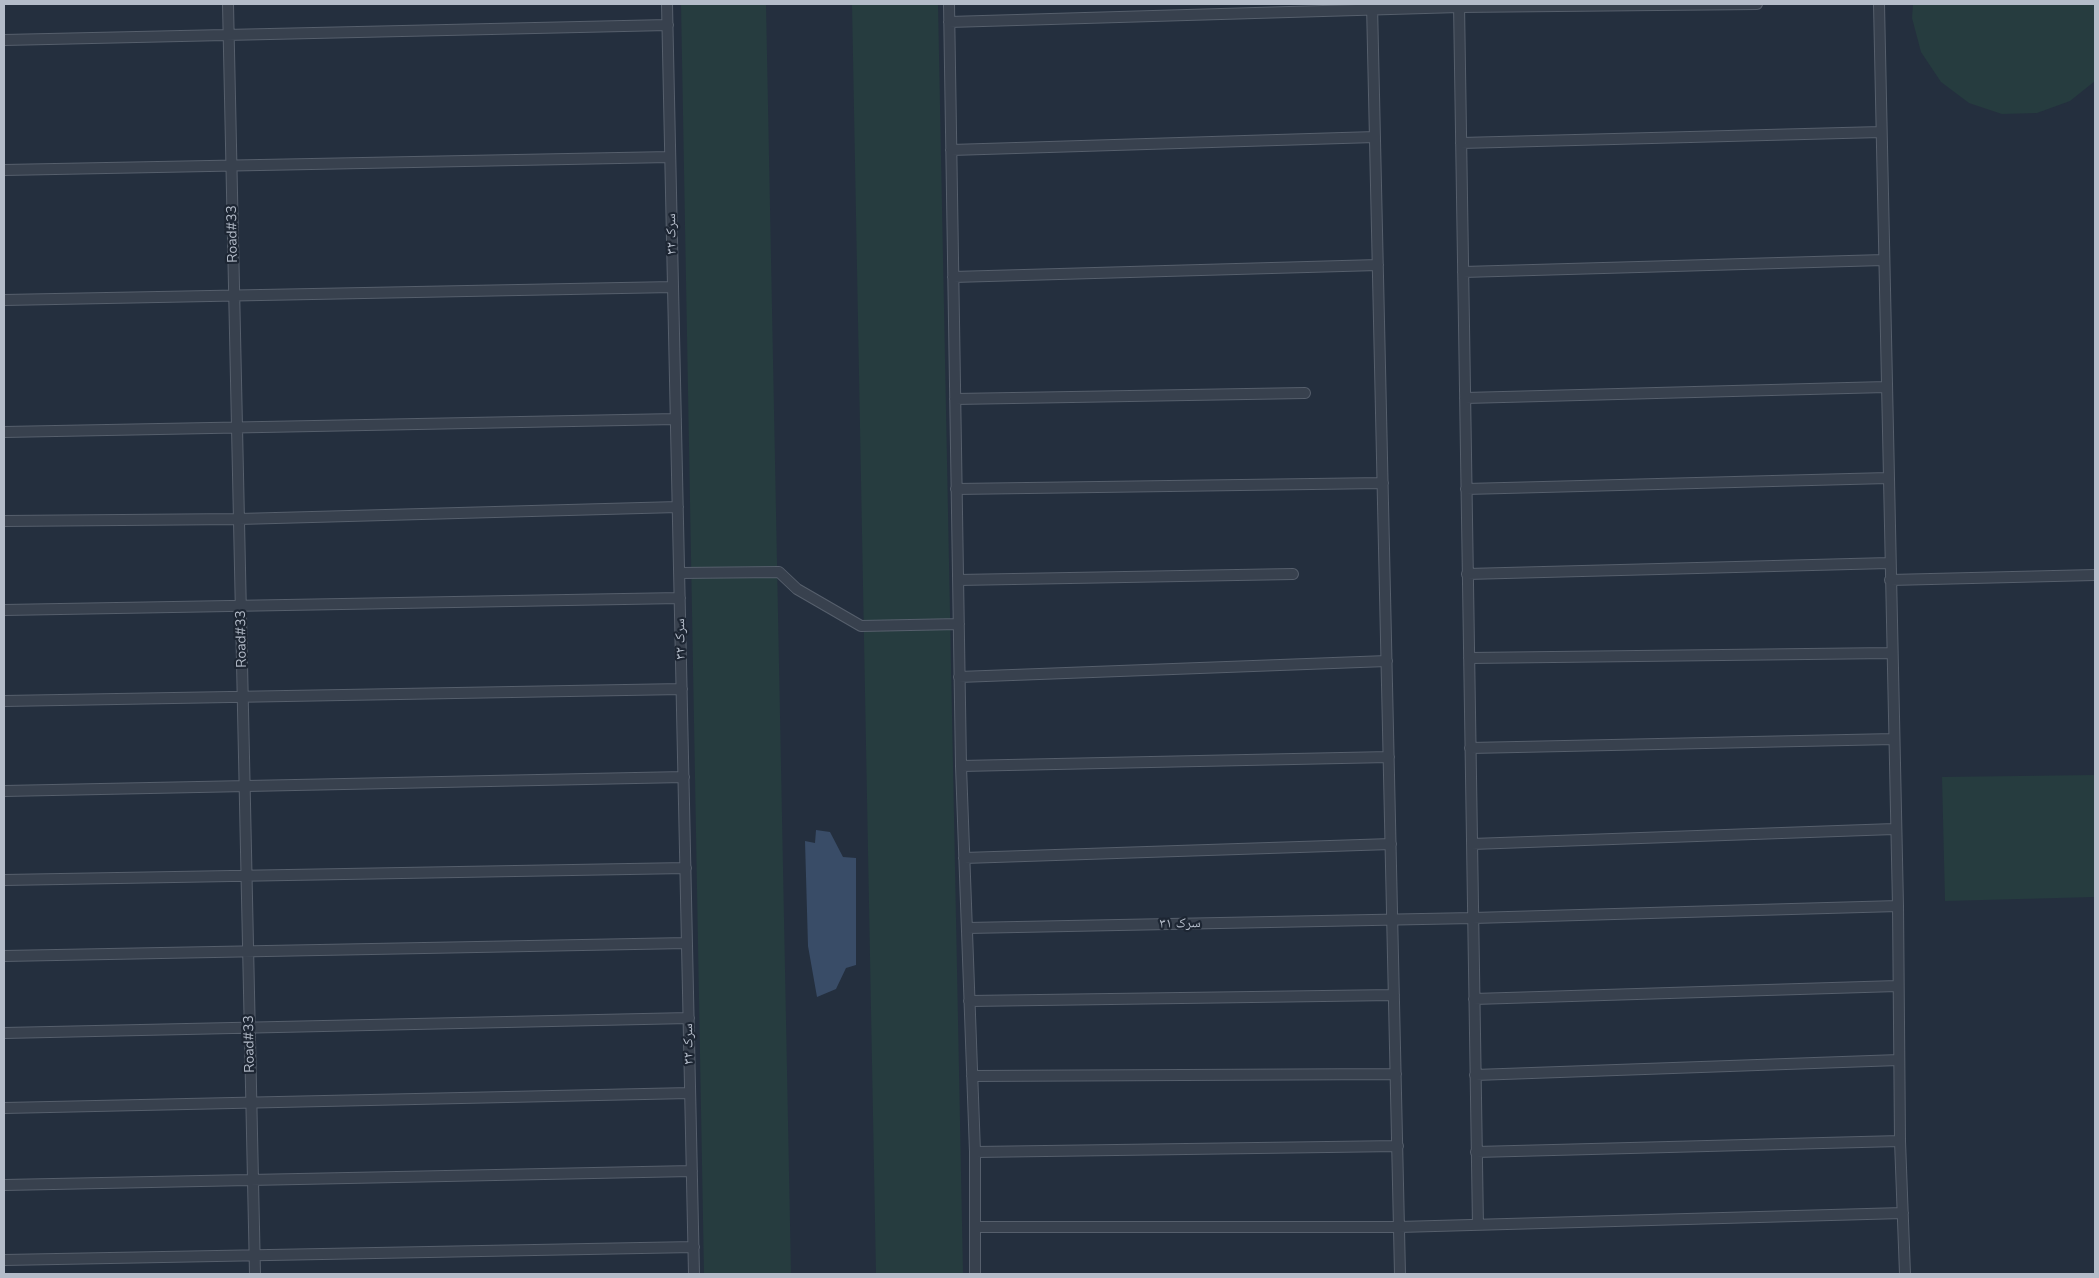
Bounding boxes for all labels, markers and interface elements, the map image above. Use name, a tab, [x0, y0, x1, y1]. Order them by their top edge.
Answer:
street label: Road#33	[224, 205, 242, 263]
street label: سرک ۳۲	[663, 213, 681, 255]
street label: Road#33	[233, 610, 251, 668]
street label: سرک ۳۲	[672, 618, 690, 660]
street label: سرک ۳۱	[1159, 915, 1201, 933]
street label: Road#33	[241, 1015, 259, 1073]
street label: سرک ۳۲	[680, 1023, 698, 1065]

